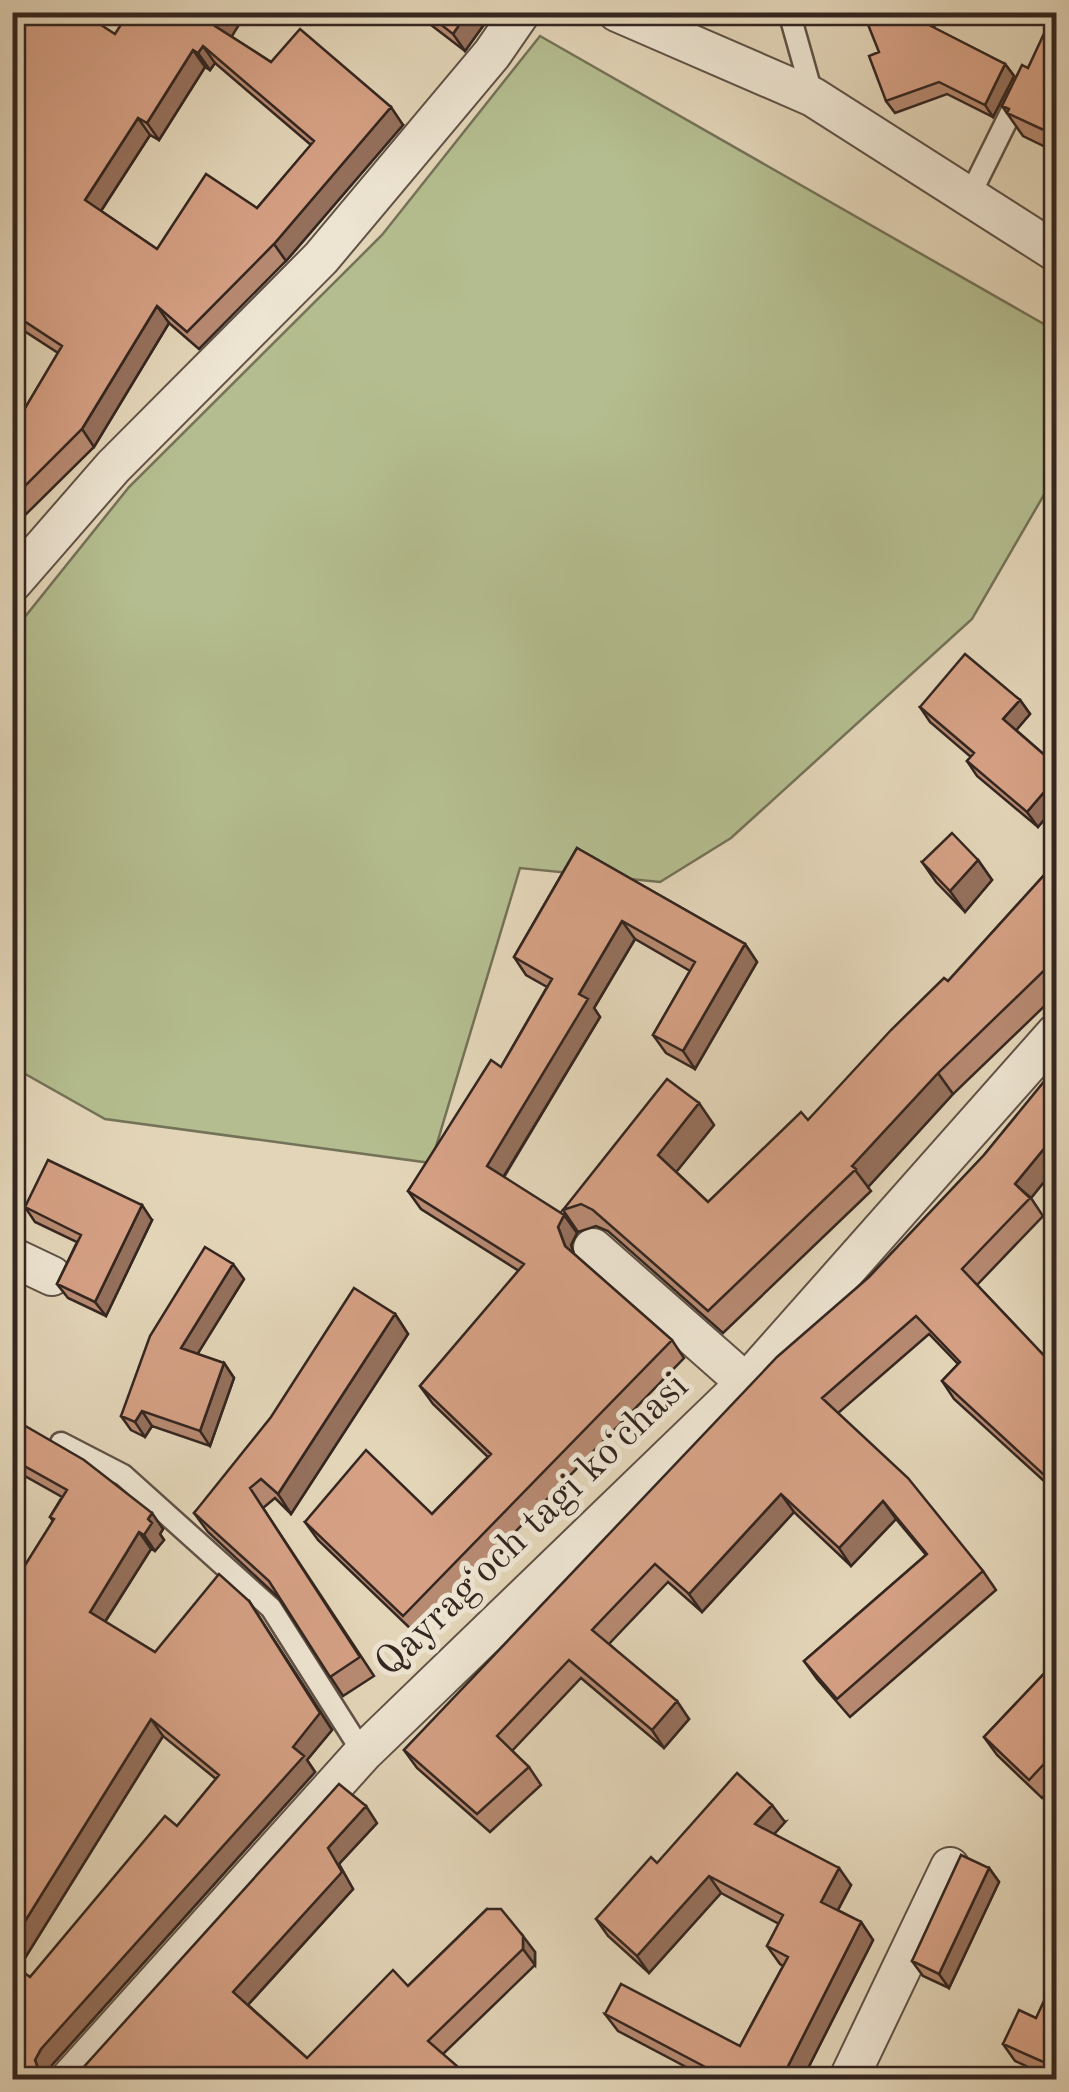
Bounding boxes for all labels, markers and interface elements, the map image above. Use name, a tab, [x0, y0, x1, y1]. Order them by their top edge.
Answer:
street label: Qayragʻoch tagi koʻchasi	[369, 1367, 697, 1685]

